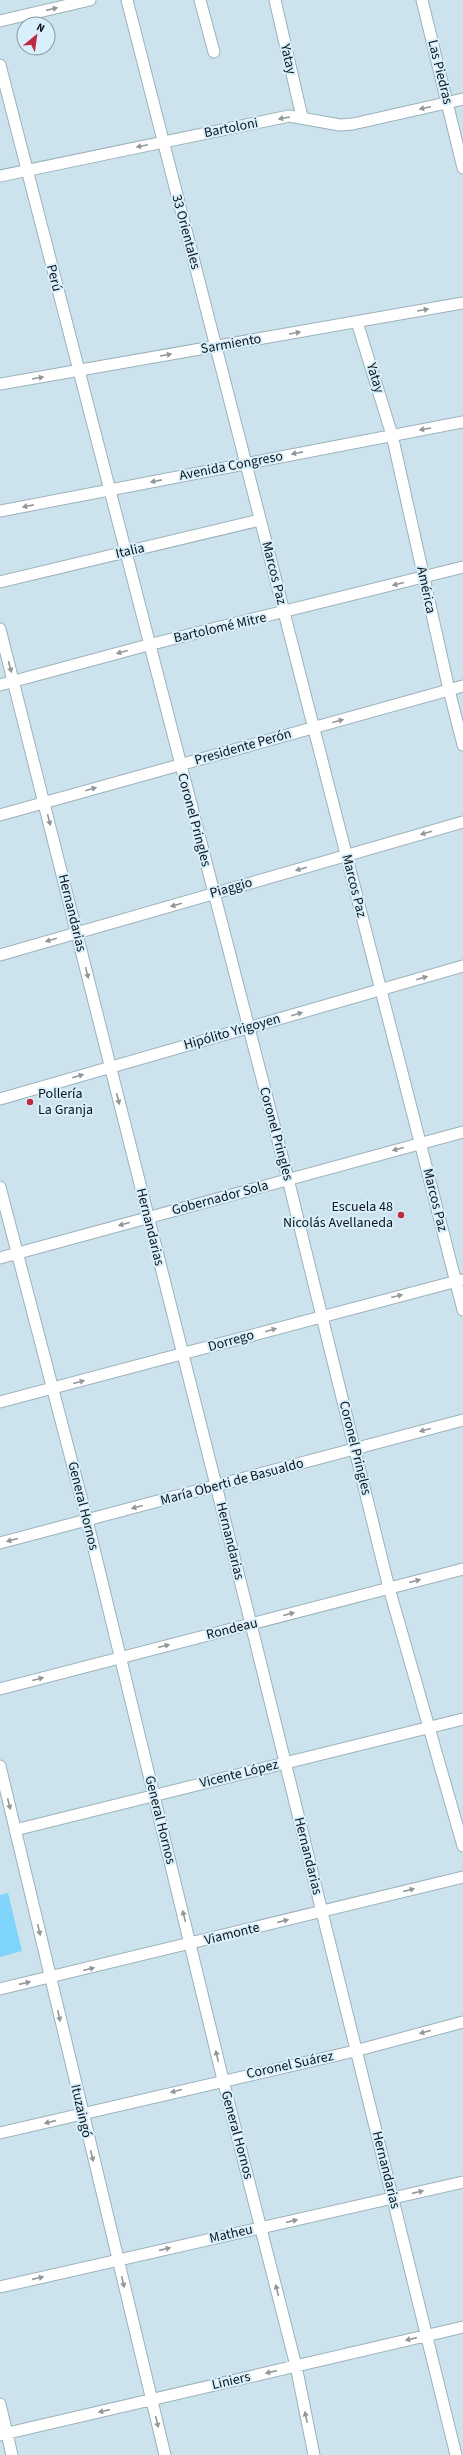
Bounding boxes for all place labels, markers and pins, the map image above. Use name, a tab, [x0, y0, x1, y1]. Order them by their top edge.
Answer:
place label: Pollería La Granja	[38, 1084, 93, 1120]
marker: Pollería La Granja	[25, 1097, 35, 1107]
place label: Escuela 48 Nicolás Avellaneda	[283, 1197, 393, 1233]
marker: Escuela 48 Nicolás Avellaneda	[396, 1210, 406, 1220]

